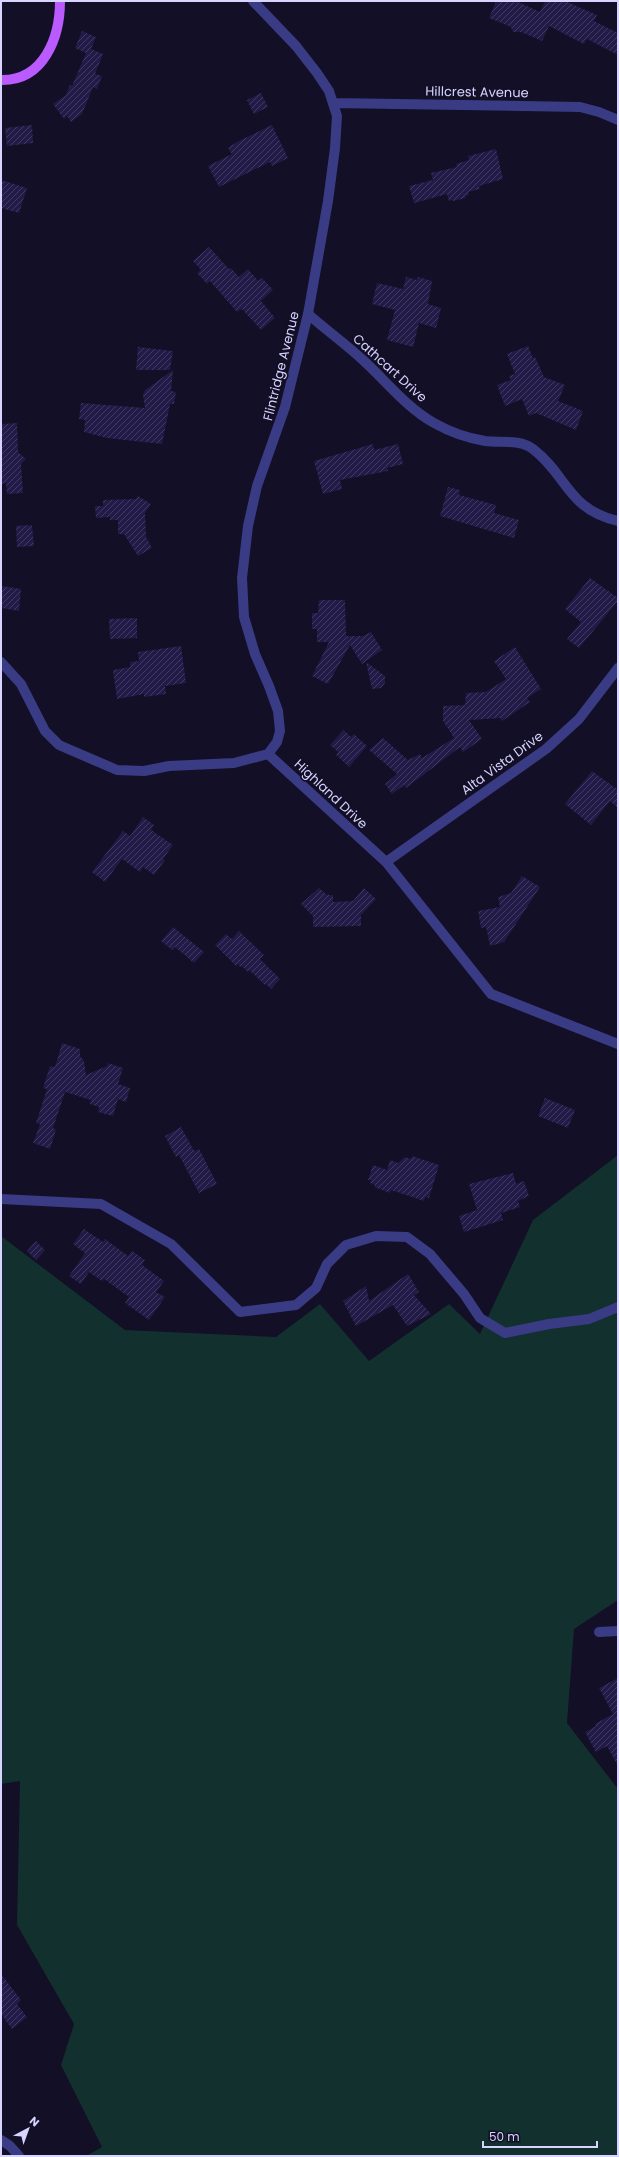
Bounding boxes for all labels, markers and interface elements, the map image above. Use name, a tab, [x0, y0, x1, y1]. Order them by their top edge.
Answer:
street label: Hillcrest Avenue	[425, 82, 529, 102]
street label: Flintridge Avenue	[258, 309, 304, 423]
street label: Cathcart Drive	[349, 329, 431, 407]
street label: Alta Vista Drive	[457, 727, 547, 799]
street label: Highland Drive	[290, 755, 372, 833]
north arrow	[8, 2109, 48, 2149]
text: N	[26, 2113, 43, 2130]
scale bar	[483, 2123, 597, 2149]
text: 50 m	[489, 2128, 520, 2145]

